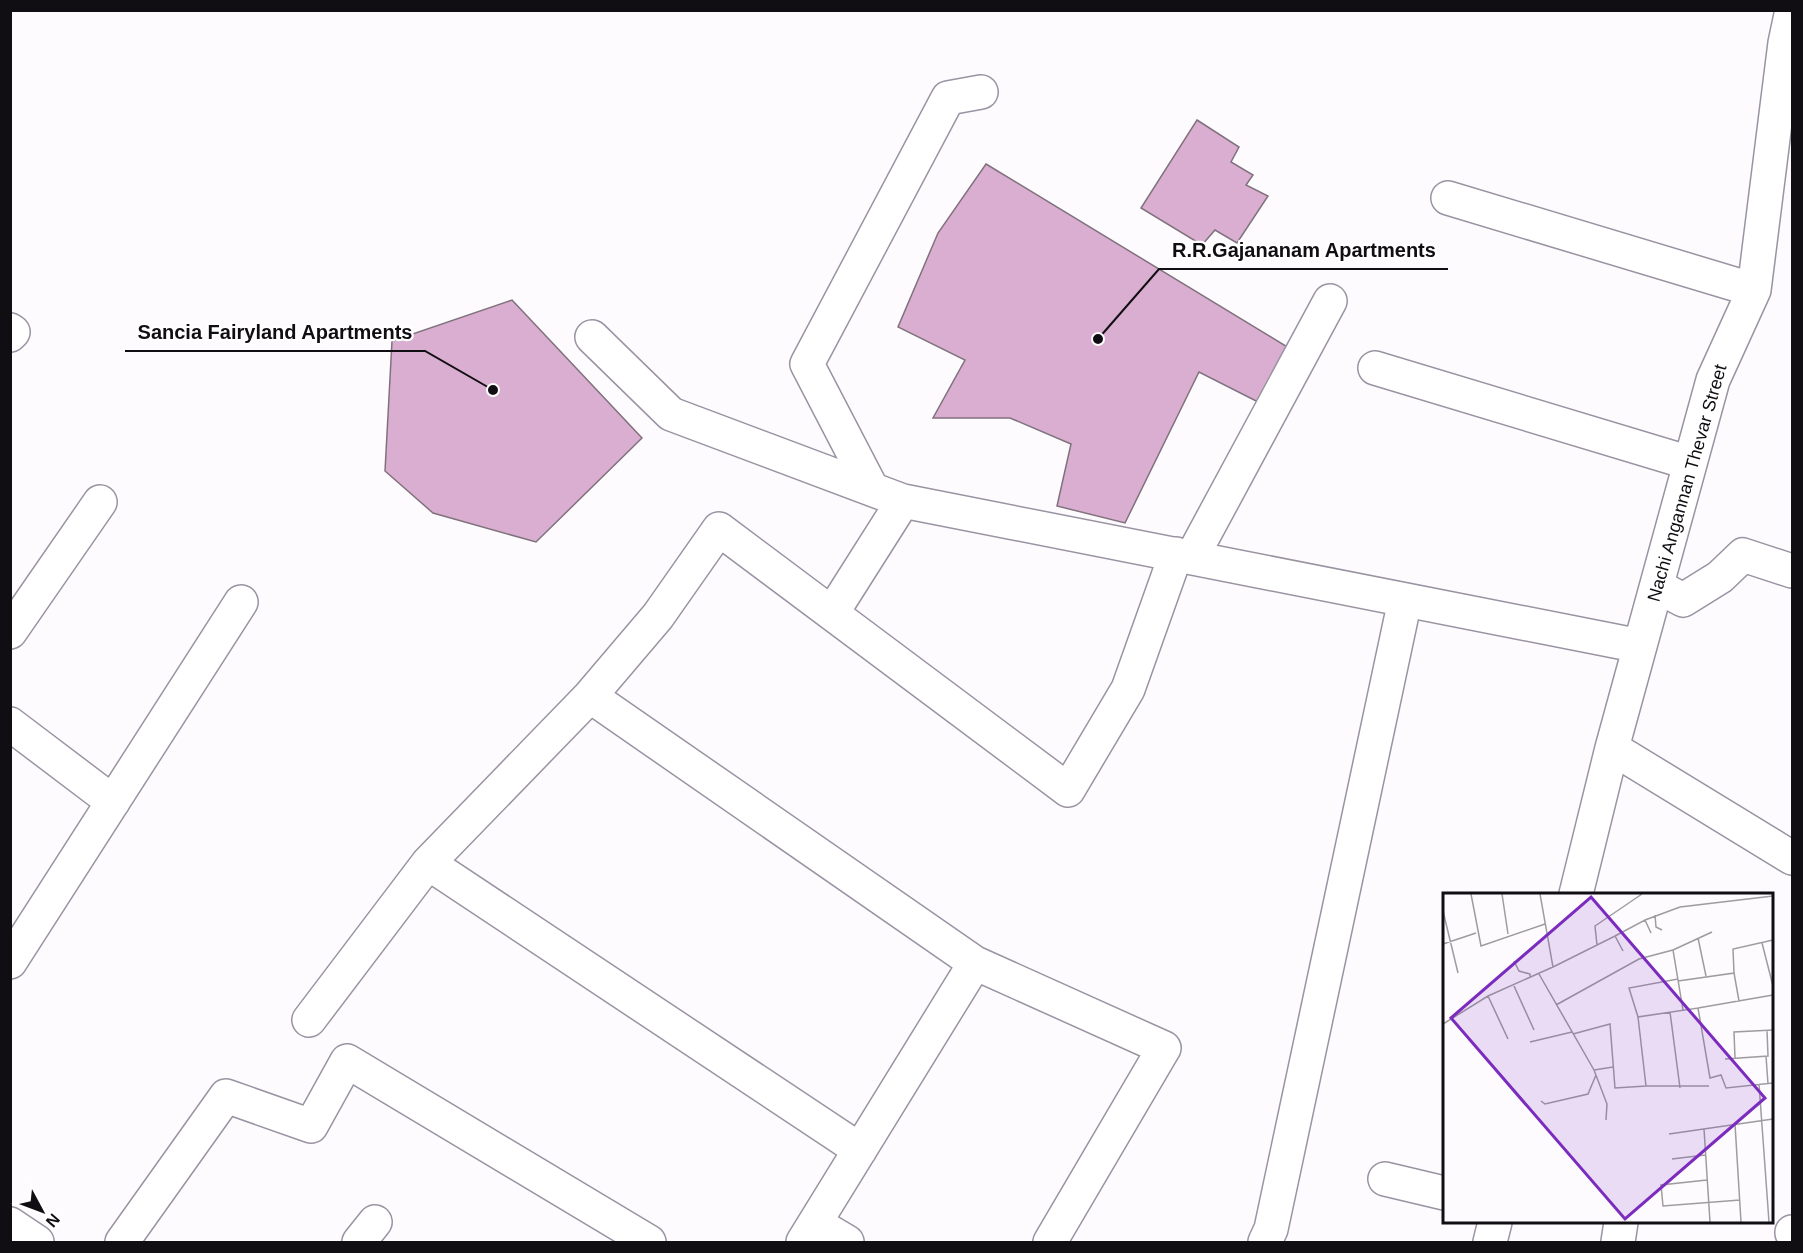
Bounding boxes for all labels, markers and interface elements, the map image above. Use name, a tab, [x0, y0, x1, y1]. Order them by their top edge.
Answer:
callout: R.R.Gajananam Apartments	[1159, 231, 1448, 269]
text: R.R.Gajananam Apartments	[1172, 239, 1436, 261]
callout: Sancia Fairyland Apartments	[125, 313, 425, 351]
text: Sancia Fairyland Apartments	[138, 321, 412, 343]
street label: Nachi Angannan Thevar Street	[1644, 362, 1730, 604]
inset map	[1443, 893, 1773, 1223]
north arrow	[12, 1181, 72, 1241]
text: N	[43, 1211, 63, 1230]

